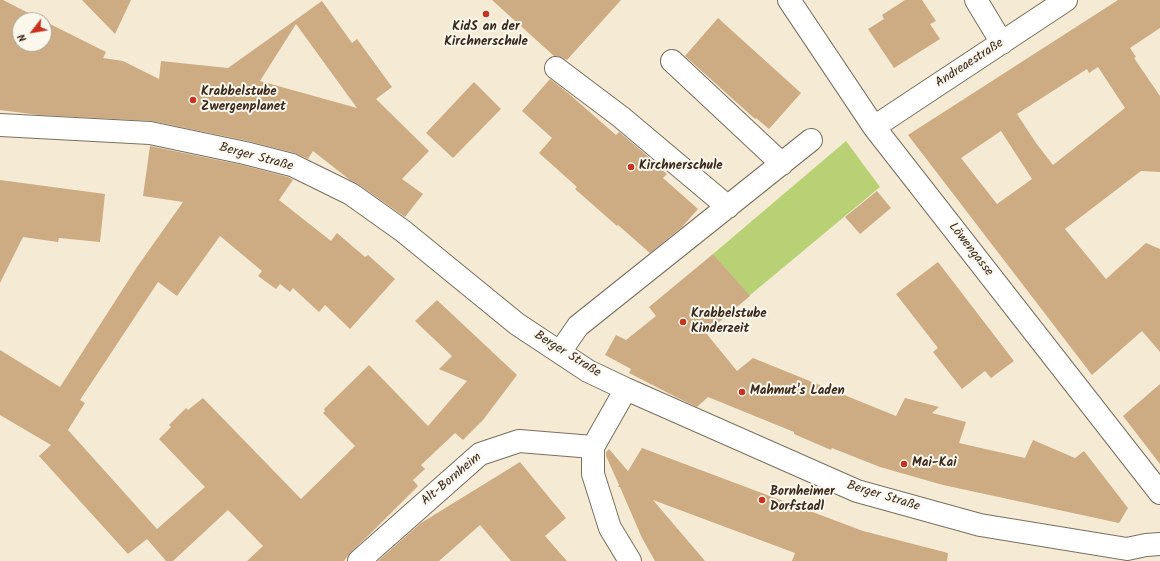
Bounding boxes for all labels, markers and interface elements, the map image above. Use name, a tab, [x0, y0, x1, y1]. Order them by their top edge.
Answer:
marker: KidS an der Kirchnerschule	[481, 9, 491, 19]
north arrow	[12, 12, 52, 52]
place label: KidS an der Kirchnerschule	[444, 20, 528, 51]
text: N	[13, 30, 32, 45]
street label: Andreaestraße	[933, 36, 1007, 92]
place label: Krabbelstube Zwergenplanet	[201, 85, 286, 116]
marker: Krabbelstube Zwergenplanet	[188, 95, 198, 105]
street label: Berger Straße	[217, 141, 295, 175]
place label: Kirchnerschule	[639, 159, 723, 175]
marker: Kirchnerschule	[626, 162, 636, 172]
street label: Löwengasse	[944, 220, 996, 280]
place label: Krabbelstube Kinderzeit	[691, 307, 767, 338]
marker: Krabbelstube Kinderzeit	[678, 317, 688, 327]
street label: Berger Straße	[531, 328, 603, 382]
place label: Mahmut's Laden	[750, 384, 845, 400]
marker: Mahmut's Laden	[737, 387, 747, 397]
street label: Alt-Bornheim	[419, 450, 485, 510]
place label: Mai-Kai	[912, 456, 957, 472]
marker: Mai-Kai	[899, 459, 909, 469]
street label: Berger Straße	[844, 478, 922, 516]
place label: Bornheimer Dorfstadl	[770, 485, 835, 516]
marker: Bornheimer Dorfstadl	[757, 495, 767, 505]

